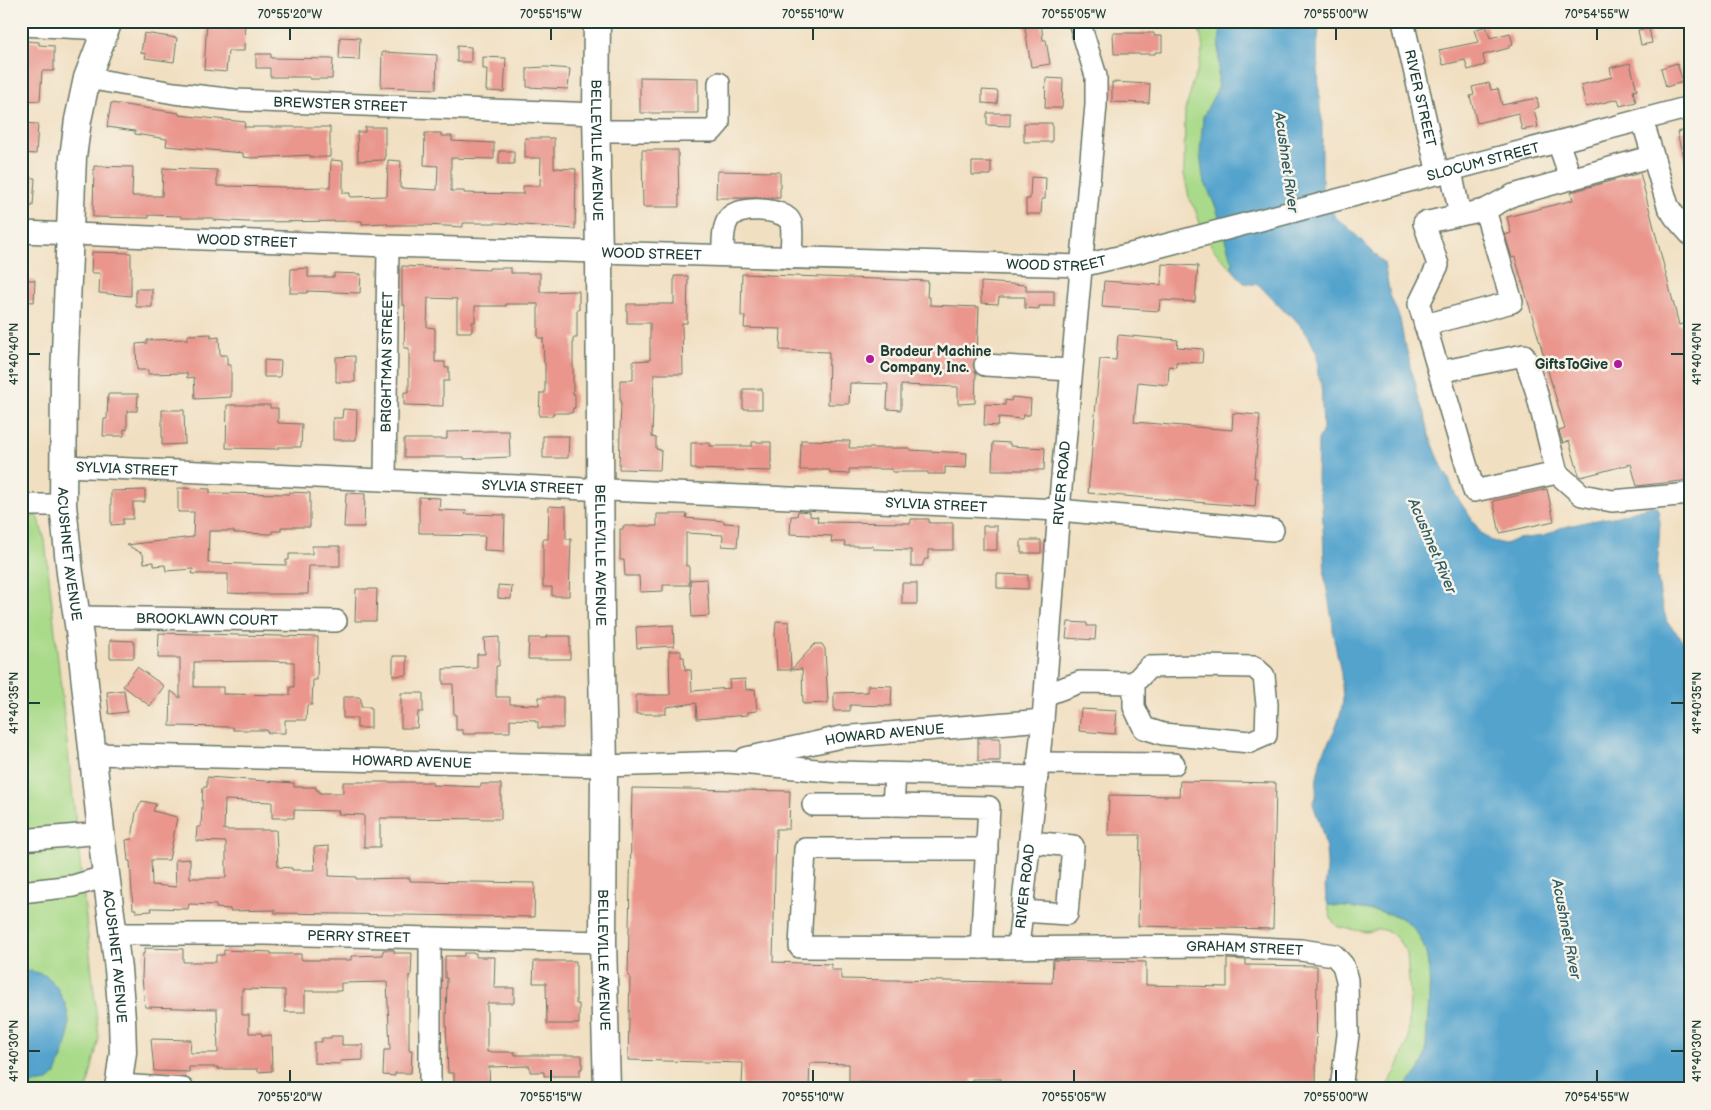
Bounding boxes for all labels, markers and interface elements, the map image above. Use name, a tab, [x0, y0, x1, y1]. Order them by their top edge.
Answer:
text: 70°55'20"W	[258, 7, 322, 22]
text: 70°55'15"W	[520, 7, 582, 22]
text: 70°55'10"W	[782, 7, 844, 22]
text: 70°55'05"W	[1042, 7, 1106, 22]
text: 70°55'00"W	[1304, 7, 1368, 22]
text: 70°54'55"W	[1565, 7, 1629, 22]
street label: RIVER STREET	[1401, 48, 1440, 149]
street label: BELLEVILLE AVENUE	[587, 79, 607, 221]
street label: BREWSTER STREET	[273, 93, 408, 115]
water label: Acushnet River	[1269, 109, 1303, 215]
street label: SLOCUM STREET	[1425, 138, 1542, 184]
street label: WOOD STREET	[196, 230, 298, 251]
street label: WOOD STREET	[601, 244, 703, 264]
street label: WOOD STREET	[1006, 252, 1109, 275]
street label: BRIGHTMAN STREET	[377, 291, 396, 433]
text: 41°40'40"N	[7, 323, 22, 385]
text: 41°40'40"N	[1690, 323, 1705, 385]
place label: Brodeur Machine Company, Inc.	[880, 343, 991, 376]
marker: Brodeur Machine Company, Inc.	[864, 353, 876, 365]
place label: GiftsToGive	[1535, 356, 1608, 373]
marker: GiftsToGive	[1612, 358, 1624, 370]
street label: RIVER ROAD	[1049, 440, 1074, 526]
street label: SYLVIA STREET	[76, 458, 179, 480]
street label: SYLVIA STREET	[481, 476, 584, 497]
street label: BELLEVILLE AVENUE	[592, 484, 610, 626]
street label: ACUSHNET AVENUE	[54, 487, 86, 622]
street label: SYLVIA STREET	[885, 494, 988, 515]
water label: Acushnet River	[1403, 495, 1461, 598]
street label: BROOKLAWN COURT	[136, 609, 279, 629]
text: 41°40'35"N	[7, 672, 22, 734]
text: 41°40'35"N	[1690, 672, 1705, 734]
street label: HOWARD AVENUE	[823, 720, 945, 749]
street label: HOWARD AVENUE	[352, 752, 472, 771]
street label: RIVER ROAD	[1012, 843, 1038, 930]
water label: Acushnet River	[1547, 876, 1585, 982]
street label: ACUSHNET AVENUE	[100, 888, 131, 1024]
street label: BELLEVILLE AVENUE	[594, 889, 614, 1031]
street label: PERRY STREET	[307, 927, 411, 946]
street label: GRAHAM STREET	[1186, 937, 1304, 959]
text: 41°40'30"N	[7, 1020, 22, 1082]
text: 41°40'30"N	[1690, 1020, 1705, 1082]
text: 70°55'20"W	[258, 1090, 322, 1105]
text: 70°55'15"W	[520, 1090, 582, 1105]
text: 70°55'10"W	[782, 1090, 844, 1105]
text: 70°55'05"W	[1042, 1090, 1106, 1105]
text: 70°55'00"W	[1304, 1090, 1368, 1105]
text: 70°54'55"W	[1565, 1090, 1629, 1105]

